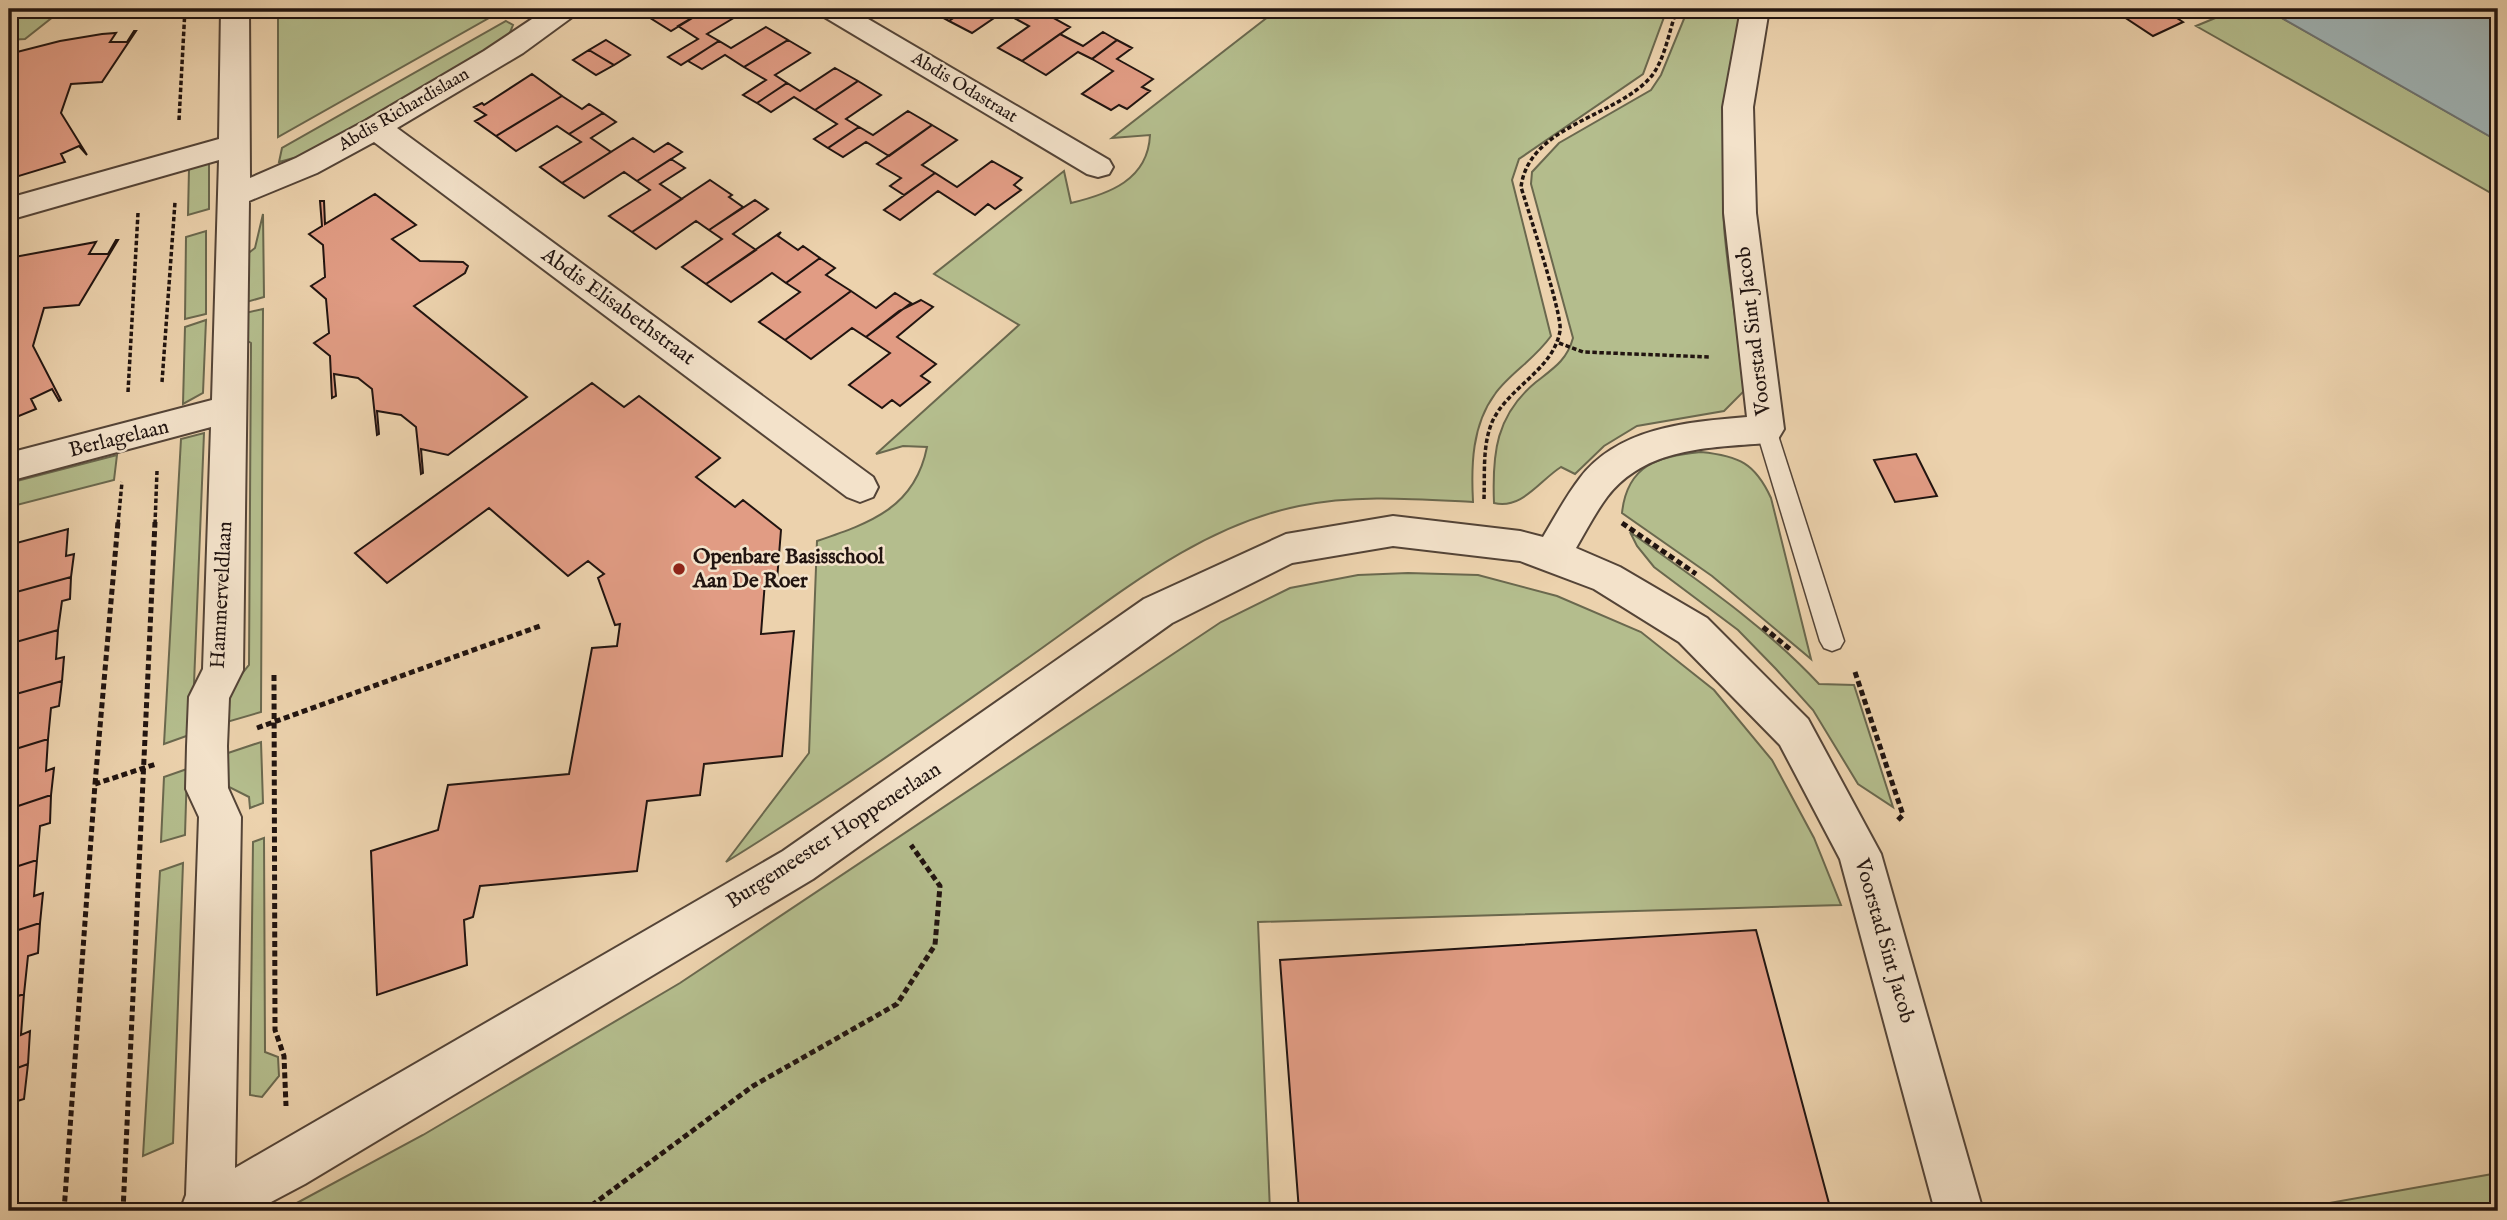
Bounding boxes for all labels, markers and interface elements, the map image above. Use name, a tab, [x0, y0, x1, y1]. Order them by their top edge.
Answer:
street label: Abdis Odastraat	[906, 47, 1021, 129]
street label: Abdis Richardislaan	[334, 63, 474, 157]
street label: Abdis Elisabethstraat	[535, 242, 700, 372]
street label: Voorstad Sint Jacob	[1730, 245, 1778, 418]
street label: Berlagelaan	[66, 414, 172, 464]
street label: Hammerveldlaan	[205, 521, 239, 669]
place label: Openbare Basisschool Aan De Roer	[692, 544, 885, 595]
marker: Openbare Basisschool Aan De Roer	[671, 561, 687, 577]
street label: Burgemeester Hoppenerlaan	[722, 756, 946, 916]
street label: Voorstad Sint Jacob	[1847, 854, 1920, 1027]

